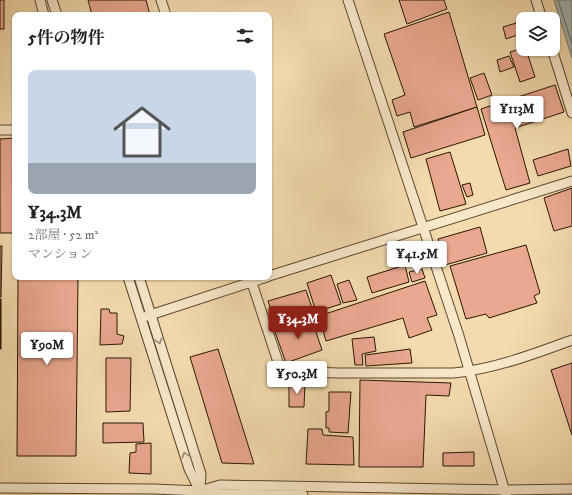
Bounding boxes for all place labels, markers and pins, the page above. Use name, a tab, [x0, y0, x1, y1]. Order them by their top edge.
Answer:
pin: ¥113M	[489, 96, 545, 130]
pin: ¥41.5M	[384, 241, 450, 275]
pin: ¥34.3M	[265, 306, 331, 340]
pin: ¥90M	[23, 332, 71, 366]
pin: ¥50.3M	[264, 361, 330, 395]

